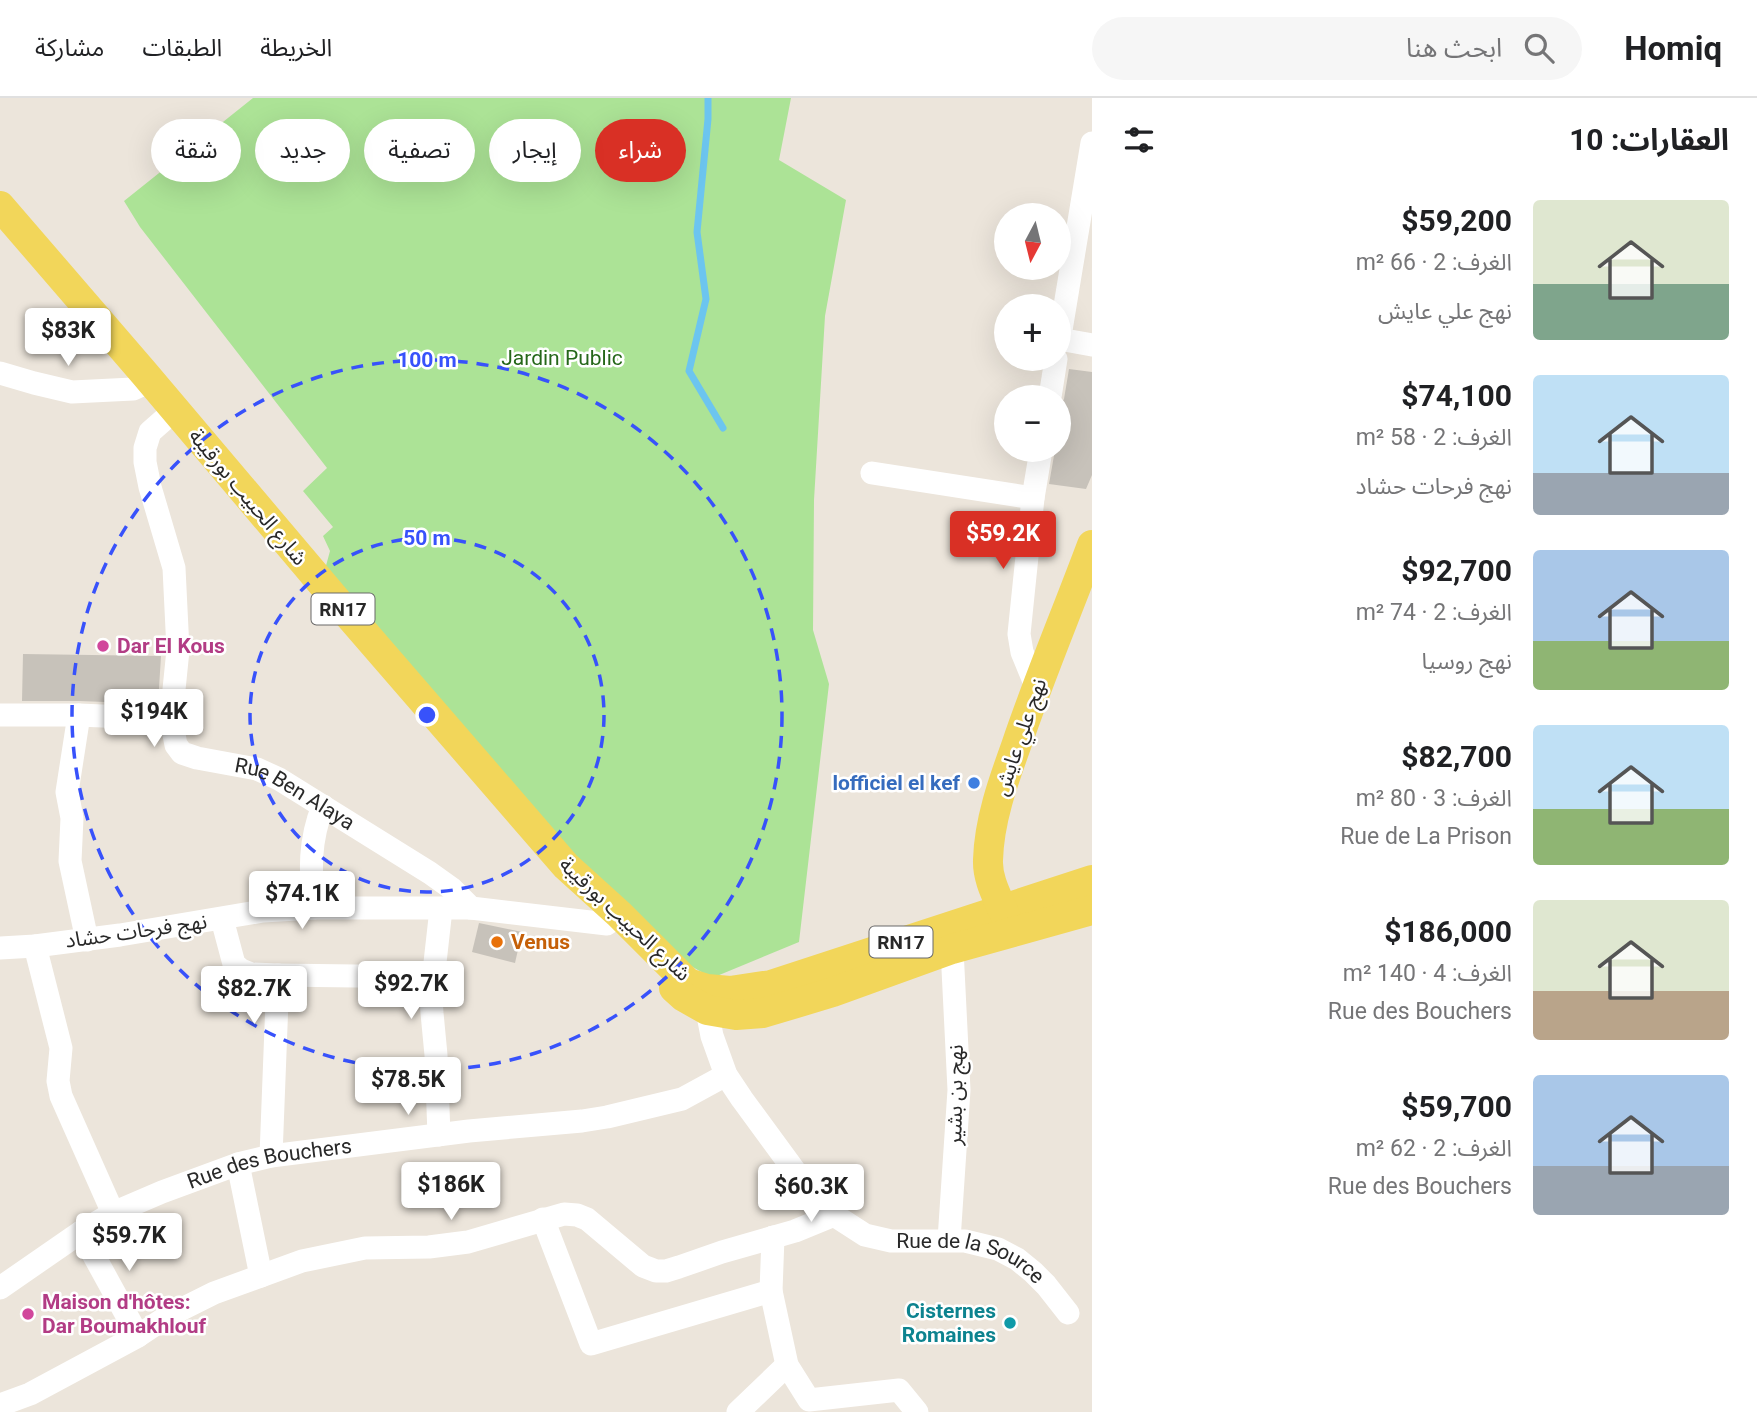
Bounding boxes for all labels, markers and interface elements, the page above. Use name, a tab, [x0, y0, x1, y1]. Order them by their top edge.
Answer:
search box	[1092, 17, 1582, 80]
icon: search	[1520, 29, 1558, 67]
text: Homiq	[1624, 29, 1722, 68]
text: ابحث هنا	[1406, 33, 1502, 63]
text: مشاركة	[35, 34, 104, 62]
text: الطبقات	[142, 34, 222, 62]
text: الخريطة	[260, 34, 332, 62]
chip: شقة	[151, 119, 241, 182]
chip: جديد	[255, 119, 350, 182]
chip: تصفية	[364, 119, 475, 182]
chip: إيجار	[489, 119, 581, 182]
chip: شراء	[595, 119, 686, 182]
icon: filters	[1120, 121, 1158, 159]
text: العقارات: 10	[1569, 122, 1729, 157]
north arrow	[994, 203, 1071, 280]
map controls	[994, 203, 1071, 462]
text: $59,200	[1401, 203, 1512, 238]
icon: home	[1589, 228, 1673, 312]
text: الغرف: 2 · 66 m²	[1356, 249, 1512, 276]
button: +	[994, 294, 1071, 371]
text: نهج علي عايش	[1378, 298, 1512, 325]
pin: $83K	[27, 308, 109, 368]
text: $83K	[41, 317, 95, 344]
park label: Jardin Public	[501, 346, 623, 370]
text: 100 m	[397, 348, 457, 372]
text: $74,100	[1401, 378, 1512, 413]
button: −	[994, 385, 1071, 462]
icon: home	[1589, 403, 1673, 487]
street label: شارع الحبيب بورقيبة	[182, 424, 312, 572]
text: الغرف: 2 · 58 m²	[1356, 424, 1512, 451]
text: نهج فرحات حشاد	[1356, 473, 1512, 500]
pin: $59.2K	[946, 512, 1060, 571]
text: $59.2K	[966, 520, 1040, 547]
text: 50 m	[403, 526, 451, 550]
text: $92,700	[1401, 553, 1512, 588]
icon: home	[1589, 578, 1673, 662]
road number: RN17	[312, 594, 374, 624]
text: الغرف: 2 · 74 m²	[1356, 599, 1512, 626]
place label: Dar El Kous	[117, 634, 225, 658]
marker: Dar El Kous	[95, 638, 111, 654]
text: نهج روسيا	[1421, 648, 1512, 675]
street label: نهج علي عايش	[989, 675, 1055, 800]
pin: $194K	[105, 690, 203, 749]
text: $194K	[120, 698, 188, 725]
centre of rings	[415, 703, 439, 727]
text: $82,700	[1401, 739, 1512, 774]
street label: Rue Ben Alaya	[233, 753, 359, 835]
icon: home	[1589, 753, 1673, 837]
place label: lofficiel el kef	[832, 771, 960, 795]
marker: lofficiel el kef	[966, 775, 982, 791]
text: الغرف: 3 · 80 m²	[1356, 785, 1512, 812]
text: Rue de La Prison	[1340, 823, 1512, 850]
street label: شارع الحبيب بورقيبة	[552, 852, 696, 988]
pin: $74.1K	[245, 872, 359, 931]
text: $74.1K	[265, 880, 339, 907]
street label: نهج فرحات حشاد	[64, 909, 209, 956]
text: $186,000	[1384, 914, 1512, 949]
road number: RN17	[870, 926, 932, 958]
icon: home	[1589, 928, 1673, 1012]
place label: Venus	[511, 930, 570, 954]
marker: Venus	[489, 934, 505, 950]
text: الغرف: 4 · 140 m²	[1343, 960, 1512, 987]
pin: $92.7K	[354, 962, 468, 1021]
pin: $82.7K	[197, 967, 311, 1026]
text: $92.7K	[374, 970, 448, 997]
text: $82.7K	[217, 975, 291, 1002]
text: Rue des Bouchers	[1328, 998, 1512, 1025]
street label: نهج بن بشير	[942, 1044, 971, 1147]
pin: $78.5K	[351, 1058, 465, 1117]
text: $78.5K	[371, 1066, 445, 1093]
text: $59,700	[1401, 1089, 1512, 1124]
icon: home	[1589, 1103, 1673, 1187]
street label: Rue des Bouchers	[184, 1134, 353, 1194]
text: الغرف: 2 · 62 m²	[1356, 1135, 1512, 1162]
pin: $186K	[402, 1162, 500, 1222]
pin: $60.3K	[754, 1164, 868, 1224]
text: $186K	[417, 1171, 485, 1198]
text: $60.3K	[774, 1173, 848, 1200]
text: Rue des Bouchers	[1328, 1173, 1512, 1200]
pin: $59.7K	[72, 1214, 186, 1273]
text: $59.7K	[92, 1222, 166, 1249]
street label: Rue de la Source	[896, 1229, 1049, 1288]
place label: Maison d'hôtes: Dar Boumakhlouf	[42, 1290, 206, 1338]
place label: Cisternes Romaines	[902, 1299, 996, 1347]
marker: Maison d'hôtes: Dar Boumakhlouf	[20, 1306, 36, 1322]
marker: Cisternes Romaines	[1002, 1315, 1018, 1331]

